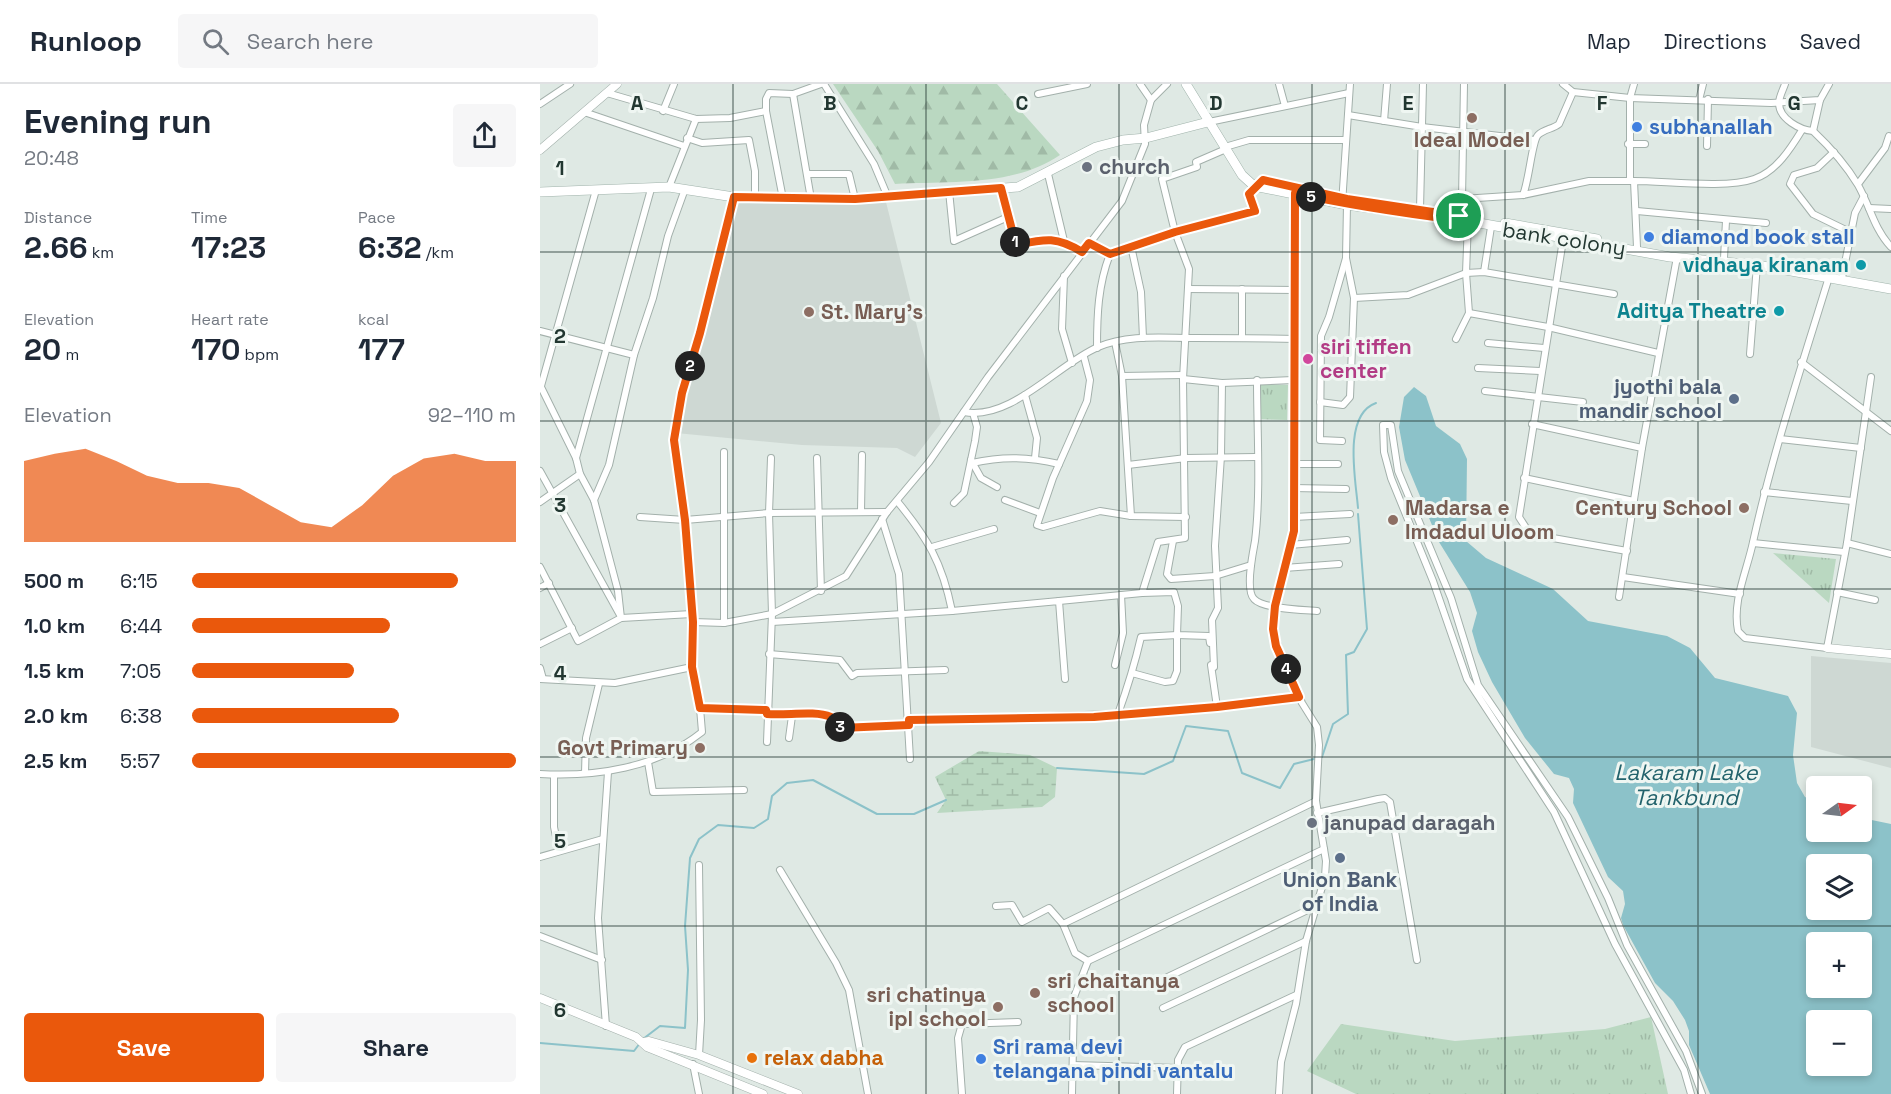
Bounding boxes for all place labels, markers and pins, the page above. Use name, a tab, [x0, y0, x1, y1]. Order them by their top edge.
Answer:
marker: Ideal Model	[1465, 111, 1479, 125]
place label: subhanallah	[1649, 113, 1773, 140]
marker: subhanallah	[1630, 120, 1644, 134]
place label: Ideal Model	[1414, 126, 1530, 153]
place label: church	[1099, 153, 1170, 180]
marker: church	[1080, 160, 1094, 174]
pin: 5	[1296, 182, 1326, 212]
pin	[1433, 190, 1484, 241]
place label: diamond book stall	[1661, 223, 1855, 250]
pin: 1	[1000, 227, 1030, 257]
marker: diamond book stall	[1642, 230, 1656, 244]
place label: vidhaya kiranam	[1683, 251, 1849, 278]
marker: vidhaya kiranam	[1854, 258, 1868, 272]
place label: Aditya Theatre	[1617, 297, 1767, 324]
place label: St. Mary's	[821, 298, 923, 325]
marker: Aditya Theatre	[1772, 304, 1786, 318]
marker: St. Mary's	[802, 305, 816, 319]
place label: siri tiffen center	[1320, 333, 1412, 384]
pin: 2	[675, 351, 705, 381]
marker: siri tiffen center	[1301, 352, 1315, 366]
place label: jyothi bala mandir school	[1579, 373, 1722, 424]
marker: jyothi bala mandir school	[1727, 392, 1741, 406]
place label: Madarsa e Imdadul Uloom	[1405, 494, 1554, 545]
place label: Century School	[1575, 494, 1732, 521]
marker: Century School	[1737, 501, 1751, 515]
marker: Madarsa e Imdadul Uloom	[1386, 513, 1400, 527]
pin: 4	[1271, 654, 1301, 684]
pin: 3	[825, 712, 855, 742]
place label: Govt Primary	[557, 734, 688, 761]
marker: Govt Primary	[693, 741, 707, 755]
place label: janupad daragah	[1323, 809, 1496, 836]
marker: janupad daragah	[1305, 816, 1319, 830]
marker: Union Bank of India	[1333, 851, 1347, 865]
place label: Union Bank of India	[1283, 866, 1397, 917]
place label: sri chaitanya school	[1047, 967, 1180, 1018]
place label: sri chatinya ipl school	[866, 981, 986, 1032]
marker: sri chaitanya school	[1028, 986, 1042, 1000]
marker: sri chatinya ipl school	[991, 1000, 1005, 1014]
place label: Sri rama devi telangana pindi vantalu	[993, 1033, 1233, 1084]
place label: relax dabha	[764, 1044, 884, 1071]
marker: relax dabha	[745, 1051, 759, 1065]
marker: Sri rama devi telangana pindi vantalu	[974, 1052, 988, 1066]

